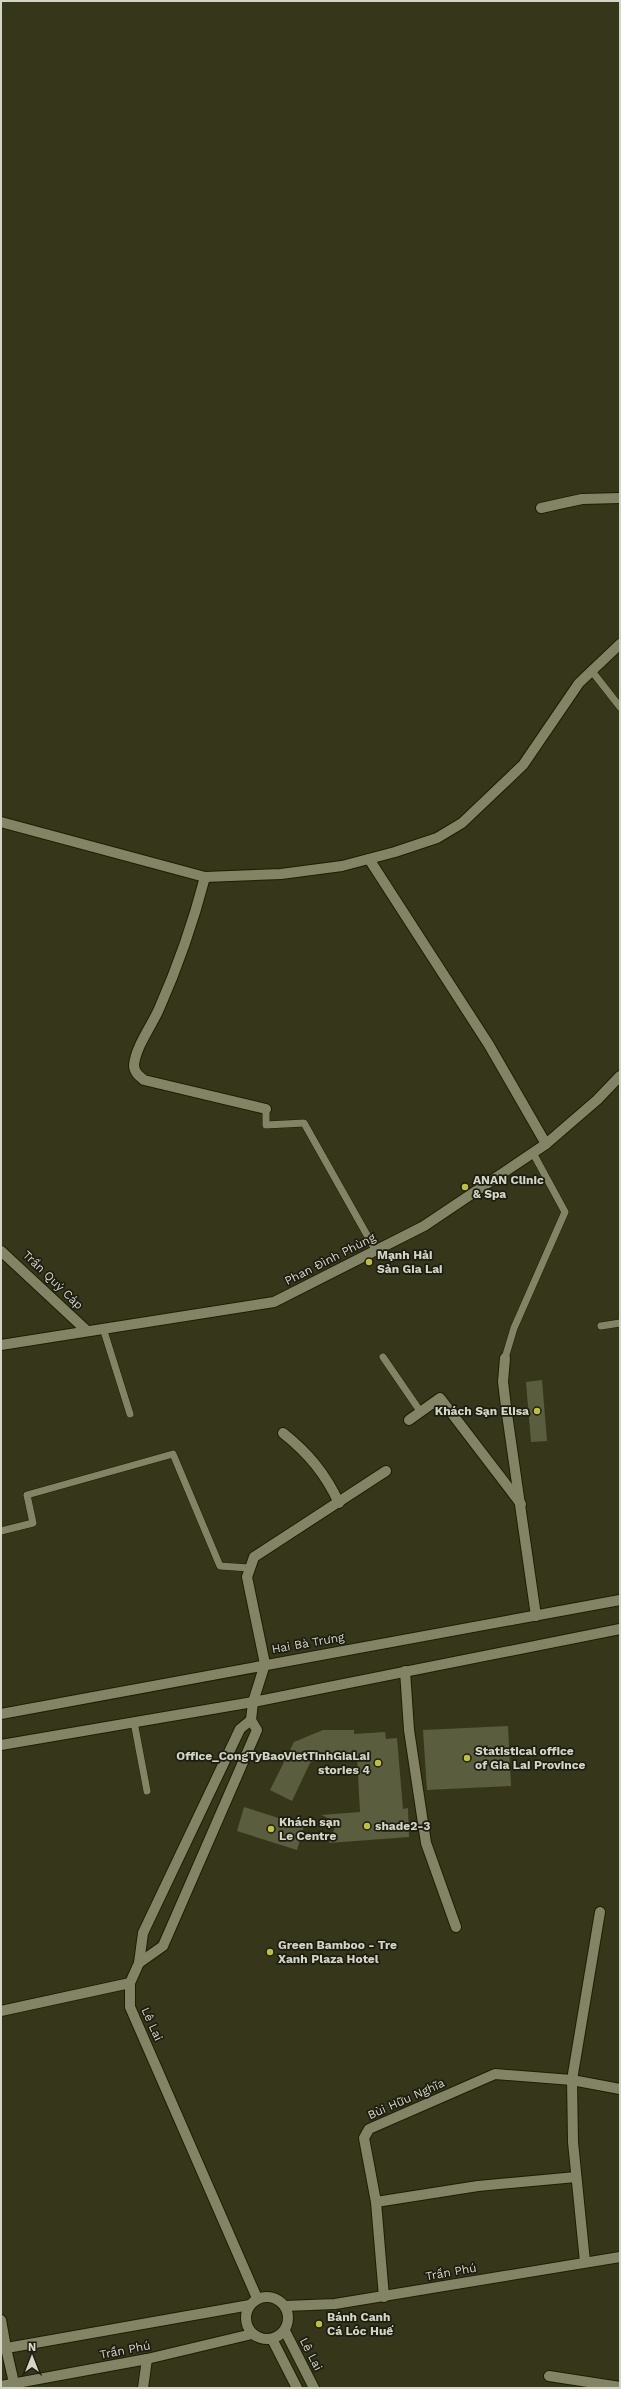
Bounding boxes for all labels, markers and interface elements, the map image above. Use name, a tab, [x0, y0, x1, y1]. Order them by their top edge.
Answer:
place label: ANAN Clinic & Spa	[473, 1173, 544, 1201]
marker: ANAN Clinic & Spa	[460, 1182, 470, 1192]
street label: Phan Đình Phùng	[282, 1230, 378, 1288]
street label: Trần Quý Cáp	[20, 1248, 86, 1312]
place label: Mạnh Hải Sản Gia Lai	[377, 1248, 443, 1276]
marker: Mạnh Hải Sản Gia Lai	[364, 1257, 374, 1267]
place label: Khách Sạn Elisa	[435, 1404, 529, 1418]
marker: Khách Sạn Elisa	[532, 1406, 542, 1416]
street label: Hai Bà Trưng	[271, 1630, 346, 1656]
place label: Statistical office of Gia Lai Province	[475, 1744, 586, 1772]
place label: Office_CongTyBaoVietTinhGiaLai stories 4	[176, 1749, 370, 1777]
marker: Statistical office of Gia Lai Province	[462, 1753, 472, 1763]
marker: Office_CongTyBaoVietTinhGiaLai stories 4	[373, 1758, 383, 1768]
place label: Khách sạn Le Centre	[279, 1815, 340, 1843]
place label: shade2-3	[375, 1819, 430, 1833]
marker: shade2-3	[362, 1821, 372, 1831]
marker: Khách sạn Le Centre	[266, 1824, 276, 1834]
place label: Green Bamboo - Tre Xanh Plaza Hotel	[278, 1938, 397, 1966]
marker: Green Bamboo - Tre Xanh Plaza Hotel	[265, 1947, 275, 1957]
street label: Lê Lai	[138, 2005, 166, 2043]
street label: Bùi Hữu Nghĩa	[365, 2076, 447, 2122]
street label: Trần Phú	[424, 2261, 478, 2283]
place label: Bánh Canh Cá Lóc Huế	[327, 2310, 394, 2338]
marker: Bánh Canh Cá Lóc Huế	[314, 2319, 324, 2329]
street label: Lê Lai	[297, 2335, 325, 2373]
north arrow	[12, 2337, 52, 2377]
street label: Trần Phú	[98, 2338, 152, 2362]
text: N	[28, 2341, 36, 2354]

